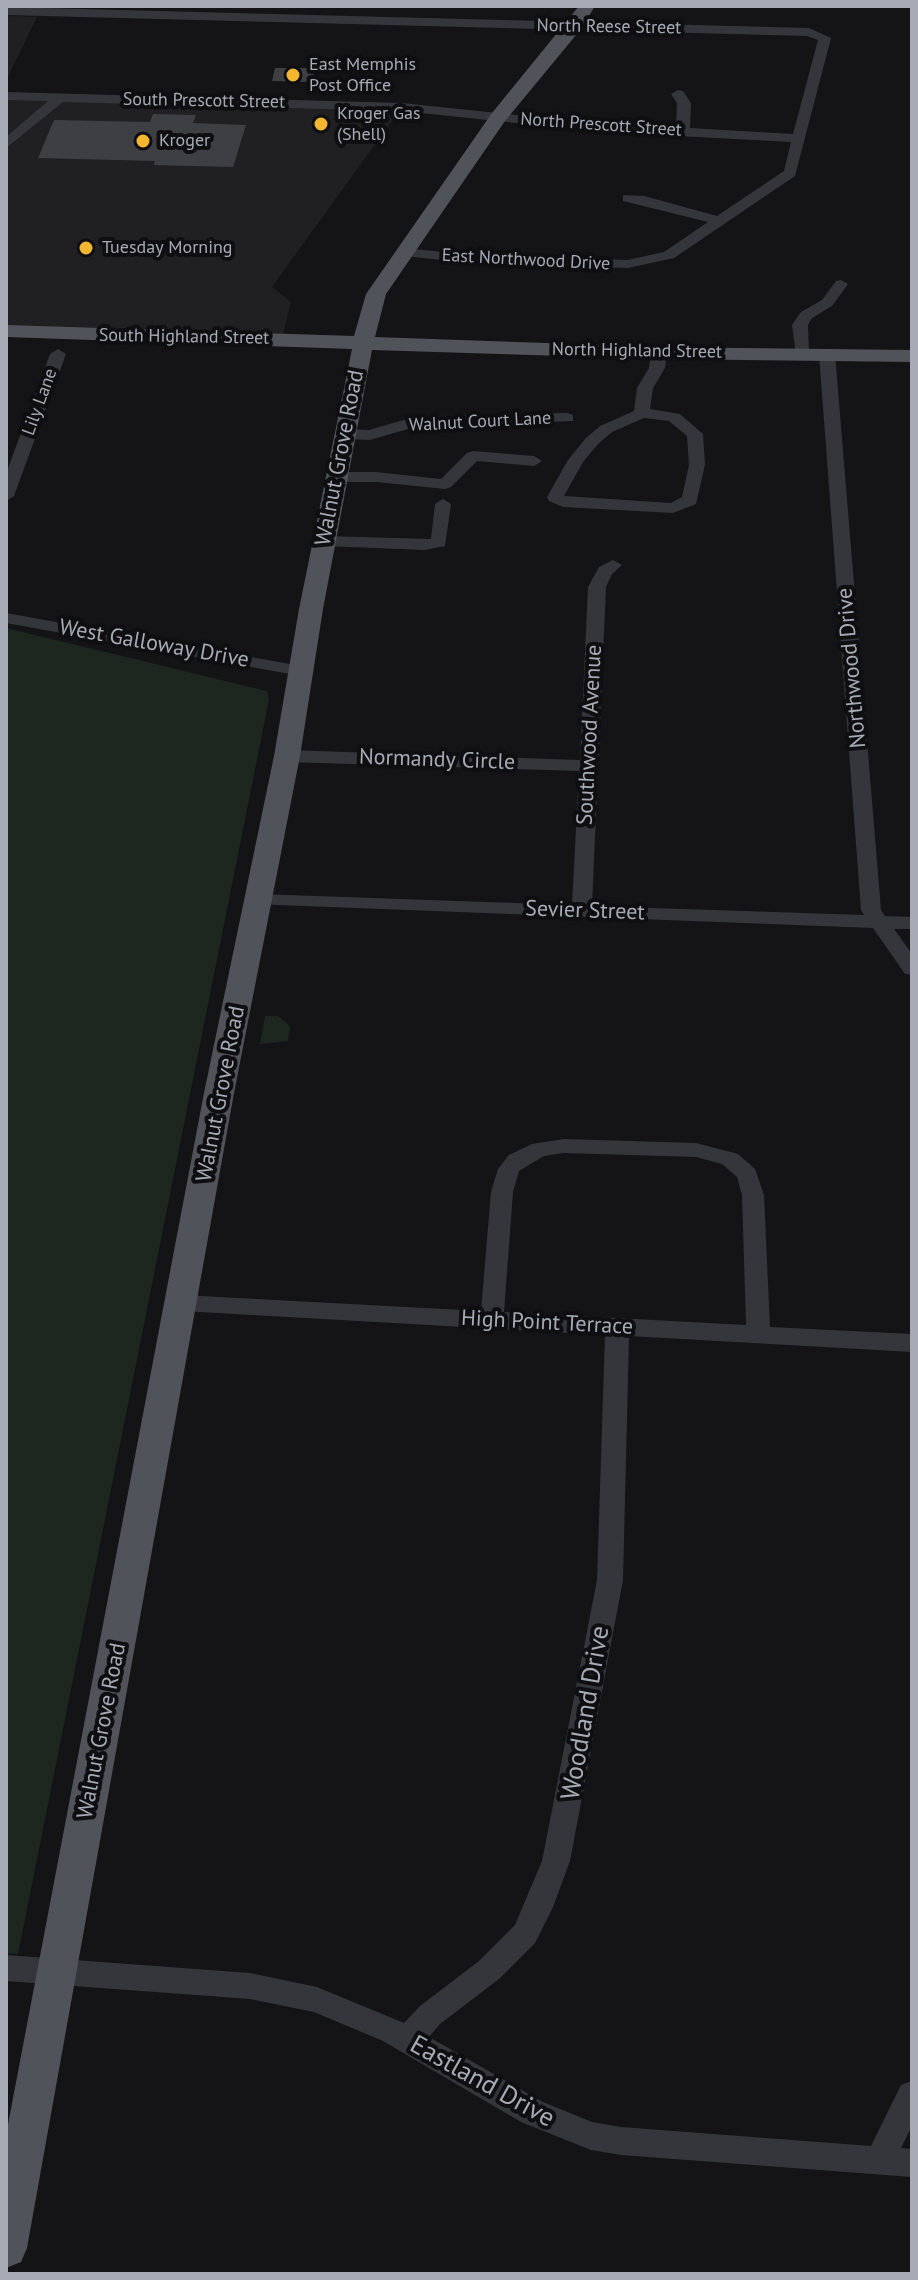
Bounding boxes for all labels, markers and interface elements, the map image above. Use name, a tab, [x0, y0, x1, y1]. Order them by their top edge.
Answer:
street label: North Reese Street	[537, 15, 681, 39]
place label: East Memphis Post Office	[309, 54, 416, 96]
marker: East Memphis Post Office	[284, 66, 302, 84]
street label: South Prescott Street	[123, 89, 285, 113]
place label: Kroger Gas (Shell)	[337, 103, 421, 146]
street label: North Prescott Street	[520, 109, 682, 141]
marker: Kroger Gas (Shell)	[312, 115, 330, 133]
place label: Kroger	[159, 130, 210, 152]
marker: Kroger	[134, 132, 152, 150]
place label: Tuesday Morning	[102, 237, 233, 259]
marker: Tuesday Morning	[77, 239, 95, 257]
street label: East Northwood Drive	[441, 245, 611, 275]
street label: South Highland Street	[99, 325, 269, 349]
street label: North Highland Street	[552, 339, 722, 363]
street label: Lily Lane	[18, 366, 62, 438]
street label: Walnut Grove Road	[310, 368, 370, 548]
street label: Walnut Court Lane	[408, 407, 552, 437]
street label: Northwood Drive	[832, 587, 872, 749]
street label: West Galloway Drive	[57, 614, 251, 674]
street label: Southwood Avenue	[572, 644, 608, 826]
street label: Normandy Circle	[358, 744, 516, 776]
street label: Sevier Street	[525, 896, 645, 926]
street label: Walnut Grove Road	[191, 1004, 251, 1184]
street label: High Point Terrace	[460, 1305, 634, 1341]
street label: Woodland Drive	[555, 1624, 617, 1802]
street label: Walnut Grove Road	[72, 1641, 132, 1821]
street label: Eastland Drive	[404, 2029, 560, 2135]

